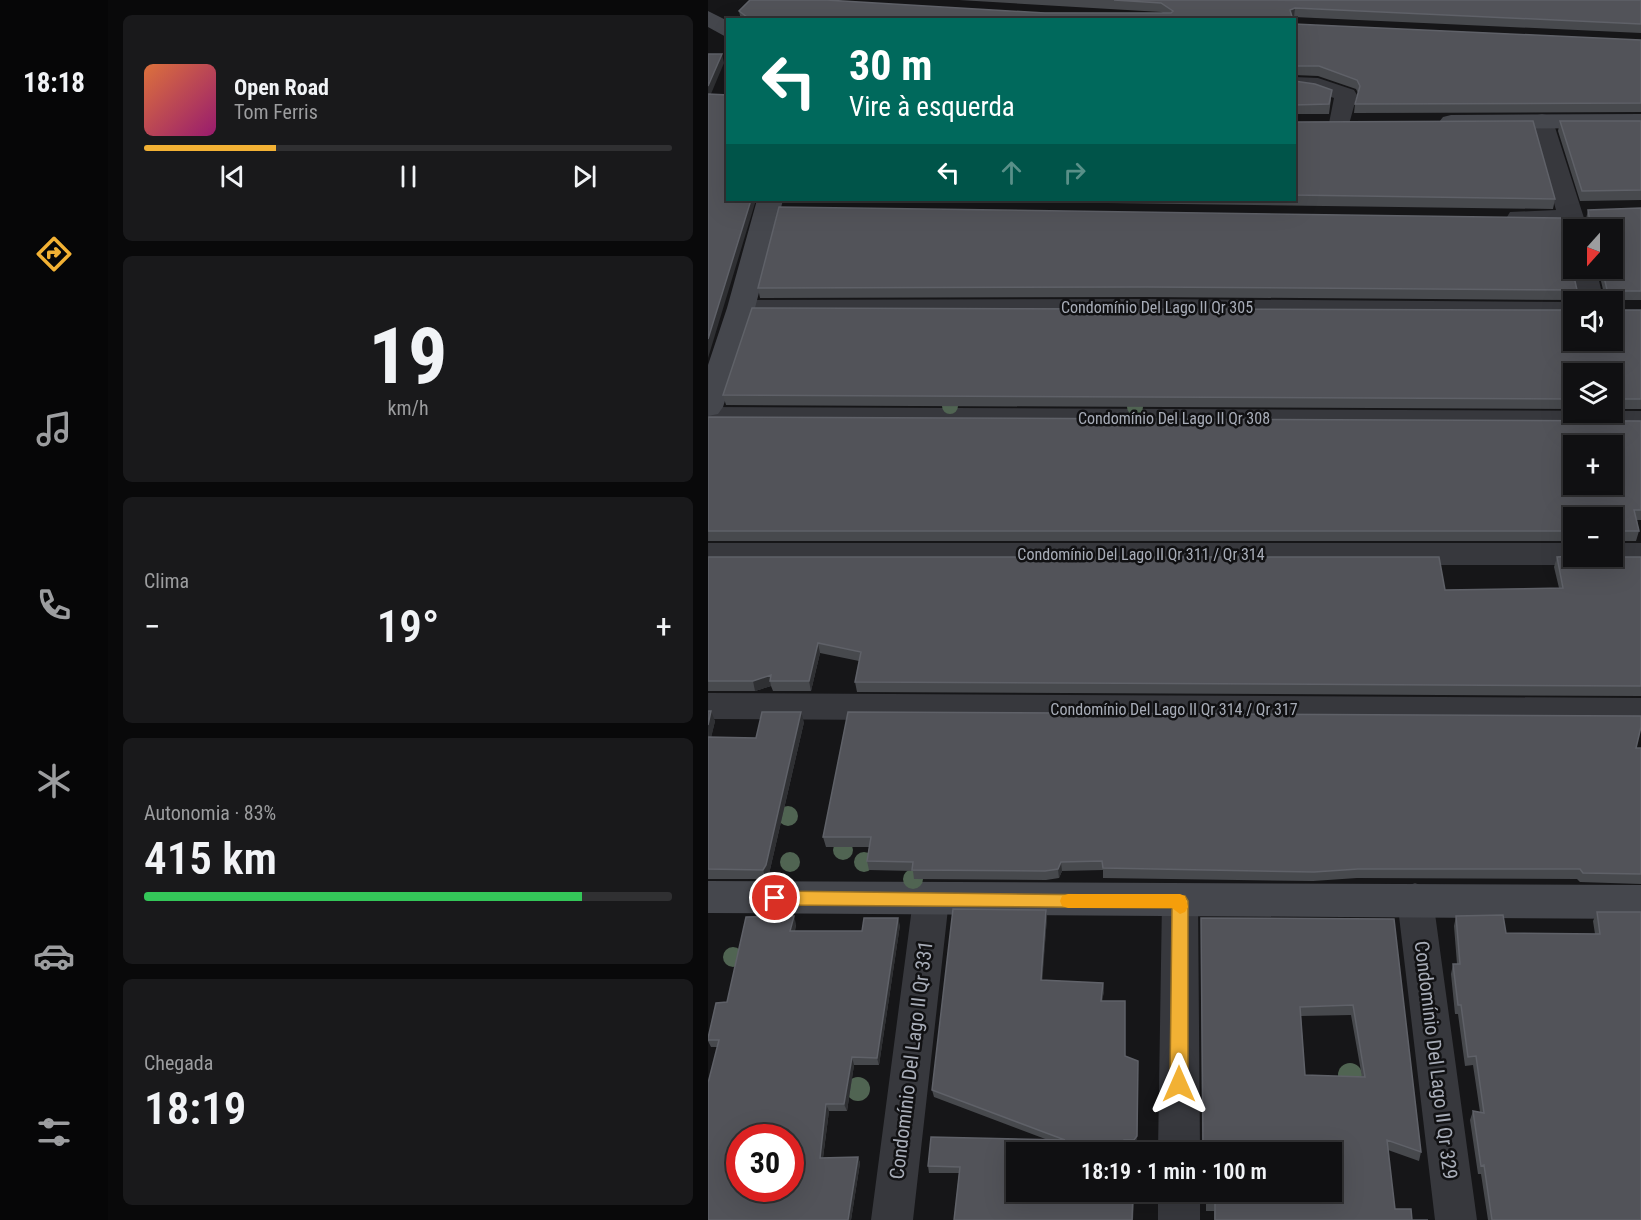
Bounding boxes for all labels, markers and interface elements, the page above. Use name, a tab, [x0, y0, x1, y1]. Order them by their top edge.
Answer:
text: 30 m	[849, 41, 932, 90]
icon: left	[750, 42, 828, 120]
text: 18:18	[23, 67, 85, 99]
text: Open Road	[234, 75, 329, 100]
text: Vire à esquerda	[849, 91, 1015, 123]
text: Tom Ferris	[234, 100, 318, 124]
icon: left	[932, 156, 965, 189]
icon: ahead	[995, 156, 1028, 189]
icon: right	[1058, 156, 1091, 189]
icon: previous	[216, 160, 249, 193]
icon: pause	[392, 160, 425, 193]
icon: next	[568, 160, 601, 193]
north arrow	[1563, 219, 1623, 279]
map controls	[1563, 219, 1623, 567]
icon: directions	[33, 233, 75, 275]
button: sound	[1563, 291, 1623, 351]
street label: Condomínio Del Lago II Qr 305	[1061, 298, 1253, 317]
text: 19	[369, 311, 447, 402]
button: layers	[1563, 363, 1623, 423]
text: km/h	[387, 396, 429, 420]
icon: music	[33, 408, 75, 450]
street label: Condomínio Del Lago II Qr 308	[1078, 409, 1270, 428]
button: +	[1563, 435, 1623, 495]
button: −	[1563, 507, 1623, 567]
street label: Condomínio Del Lago II Qr 311 / Qr 314	[1017, 545, 1265, 564]
text: Clima	[144, 569, 189, 593]
icon: phone	[33, 584, 75, 626]
text: 19°	[377, 600, 439, 653]
text: −	[144, 607, 161, 646]
text: +	[656, 607, 672, 646]
street label: Condomínio Del Lago II Qr 314 / Qr 317	[1050, 700, 1298, 719]
icon: climate	[33, 760, 75, 802]
text: Autonomia · 83%	[144, 801, 276, 825]
text: 415 km	[144, 832, 277, 885]
pin	[749, 872, 800, 923]
icon: arrive	[758, 881, 791, 914]
icon: car	[33, 935, 75, 977]
street label: Condomínio Del Lago II Qr 331	[884, 939, 938, 1181]
street label: Condomínio Del Lago II Qr 329	[1409, 939, 1463, 1181]
text: Chegada	[144, 1051, 213, 1075]
position arrow	[1147, 1052, 1211, 1116]
text: 18:19	[144, 1082, 246, 1135]
icon: filters	[33, 1111, 75, 1153]
speed limit sign: 30	[726, 1124, 804, 1202]
text: 18:19 · 1 min · 100 m	[1081, 1159, 1267, 1184]

